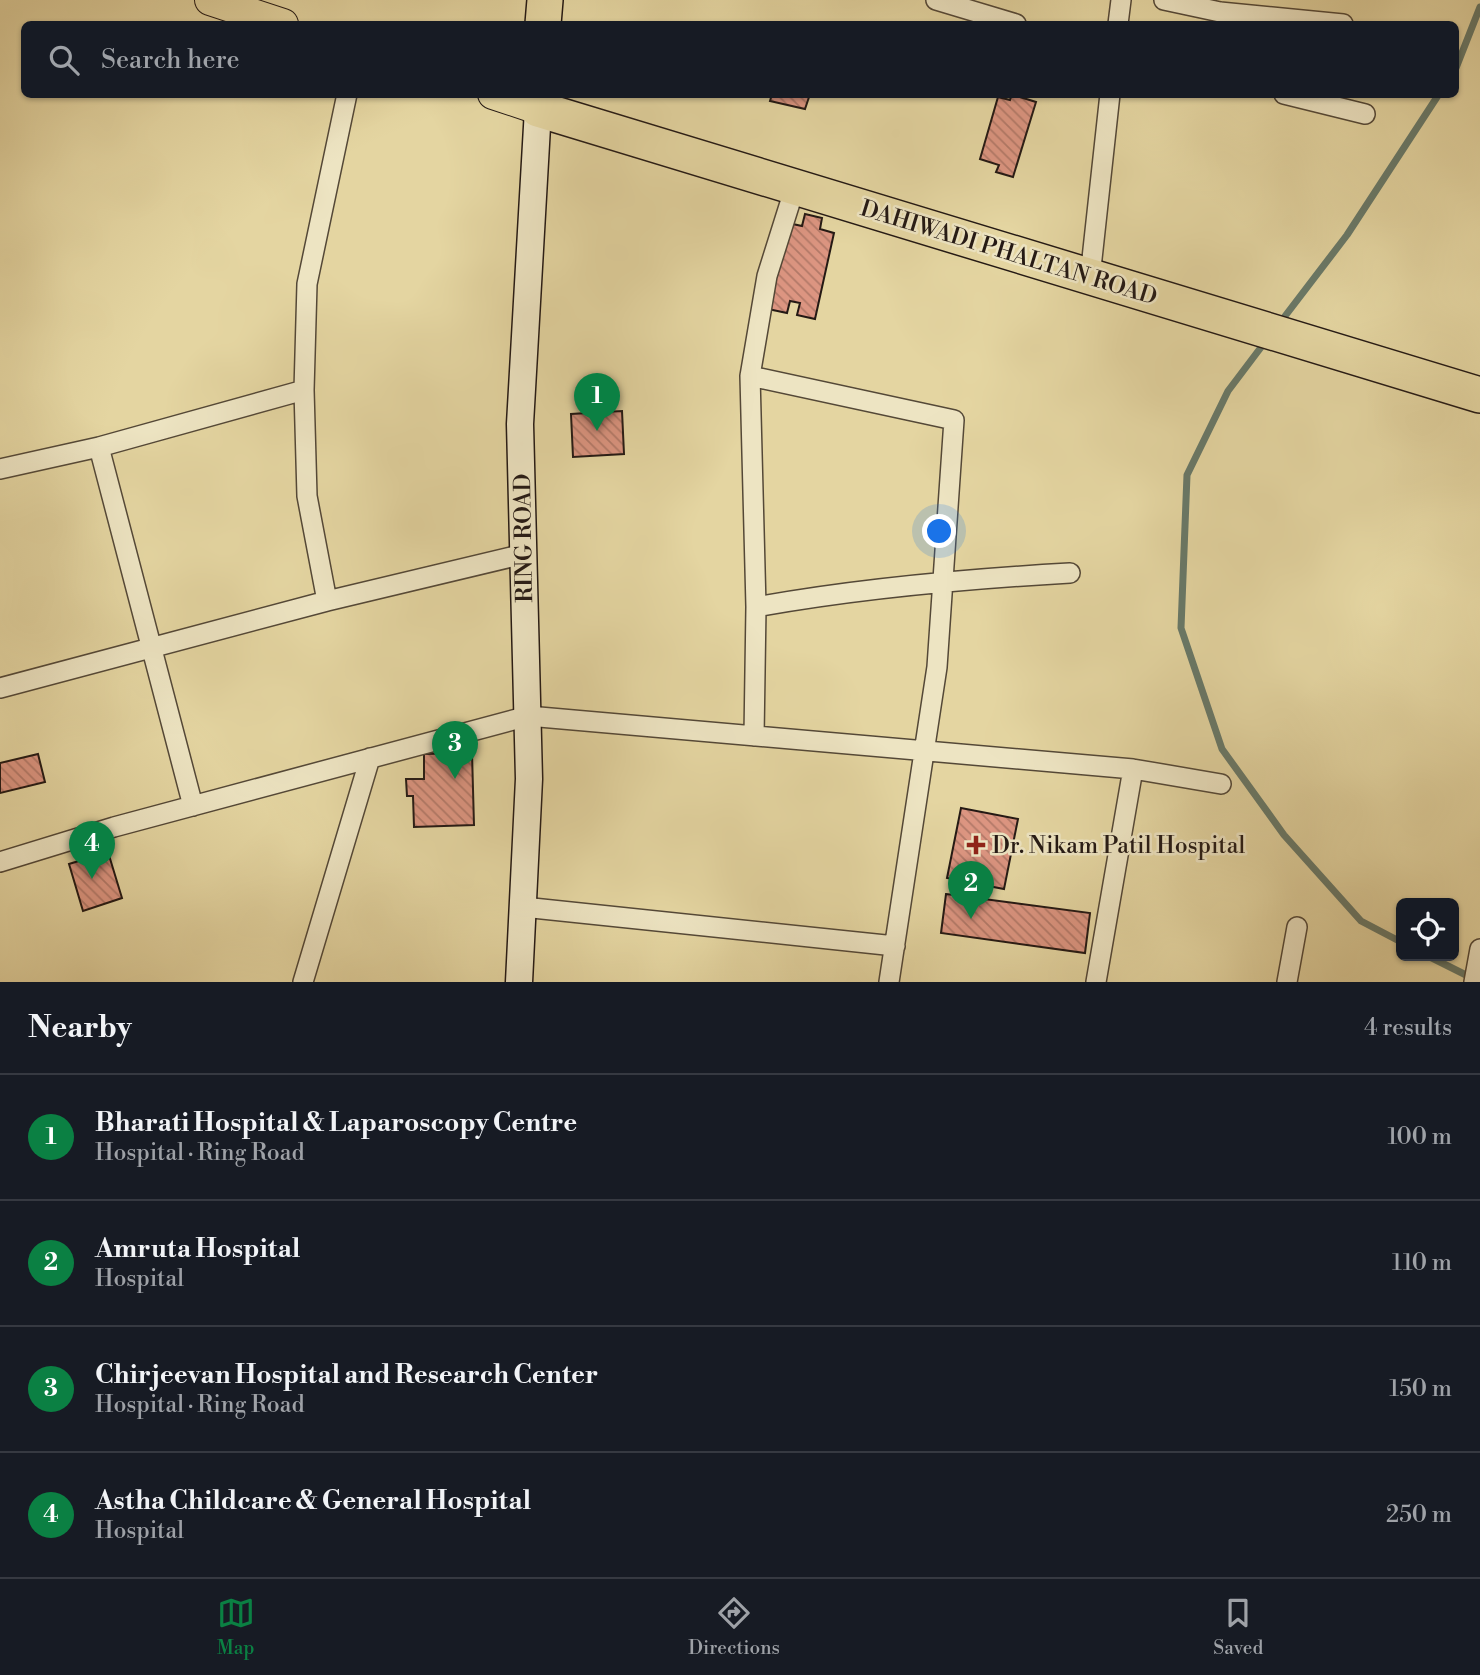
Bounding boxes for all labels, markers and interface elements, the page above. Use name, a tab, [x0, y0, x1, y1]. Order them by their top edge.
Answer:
search box	[21, 21, 1459, 98]
icon: search	[45, 41, 83, 79]
text: Search here	[101, 44, 240, 76]
street label: DAHIWADI PHALTAN ROAD	[857, 194, 1160, 311]
pin: 1	[574, 373, 620, 431]
street label: RING ROAD	[509, 473, 539, 603]
your location	[922, 514, 956, 548]
pin: 3	[432, 721, 478, 779]
pin: 4	[69, 821, 115, 879]
place label: Dr. Nikam Patil Hospital	[992, 832, 1245, 860]
marker: Dr. Nikam Patil Hospital	[966, 835, 986, 855]
pin: 2	[948, 861, 994, 919]
map controls	[1396, 898, 1459, 961]
button: locate	[1396, 898, 1459, 961]
text: Nearby	[28, 1009, 132, 1047]
text: 4 results	[1364, 1014, 1452, 1042]
text: Bharati Hospital & Laparoscopy Centre	[95, 1107, 577, 1139]
text: 1	[45, 1123, 57, 1151]
text: 100 m	[1387, 1123, 1452, 1151]
text: Hospital · Ring Road	[95, 1139, 304, 1167]
text: Amruta Hospital	[95, 1233, 300, 1265]
text: 2	[44, 1249, 58, 1277]
text: 110 m	[1392, 1249, 1452, 1277]
text: Hospital	[95, 1265, 184, 1293]
text: Chirjeevan Hospital and Research Center	[95, 1359, 598, 1391]
text: 3	[44, 1375, 58, 1403]
text: 150 m	[1389, 1375, 1452, 1403]
text: Hospital · Ring Road	[95, 1391, 304, 1419]
text: Astha Childcare & General Hospital	[95, 1485, 531, 1517]
text: 4	[43, 1501, 59, 1529]
text: 250 m	[1386, 1501, 1452, 1529]
text: Hospital	[95, 1517, 184, 1545]
tab: Map	[217, 1594, 255, 1660]
tab: Directions	[688, 1594, 780, 1660]
tab: Saved	[1213, 1594, 1263, 1660]

